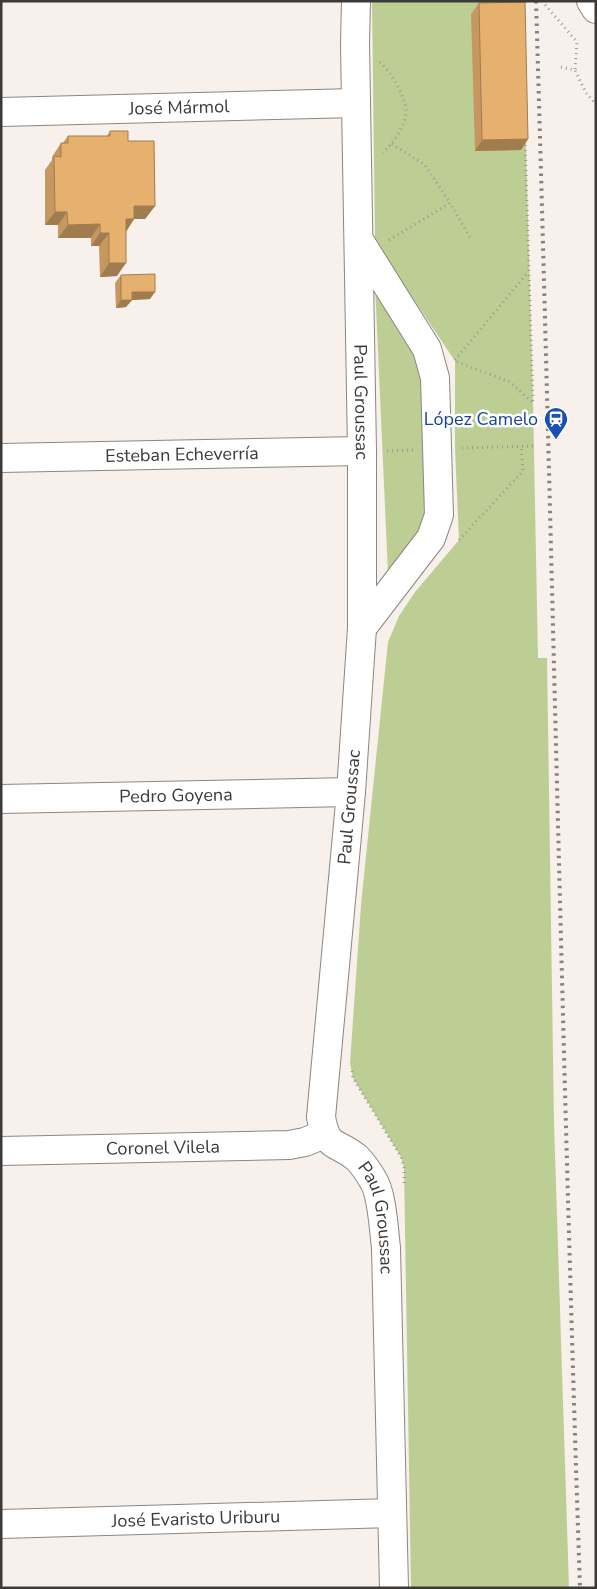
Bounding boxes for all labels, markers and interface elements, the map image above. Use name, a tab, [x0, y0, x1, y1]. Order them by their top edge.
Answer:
street label: José Mármol	[127, 94, 230, 121]
street label: Paul Groussac	[348, 344, 374, 460]
station icon: López Camelo	[543, 406, 569, 440]
place label: López Camelo	[424, 407, 538, 431]
street label: Esteban Echeverría	[105, 441, 259, 468]
street label: Paul Groussac	[332, 749, 366, 865]
street label: Pedro Goyena	[119, 782, 233, 809]
street label: Coronel Vilela	[106, 1134, 220, 1161]
street label: Paul Groussac	[352, 1157, 399, 1274]
street label: José Evaristo Uriburu	[110, 1504, 281, 1533]

